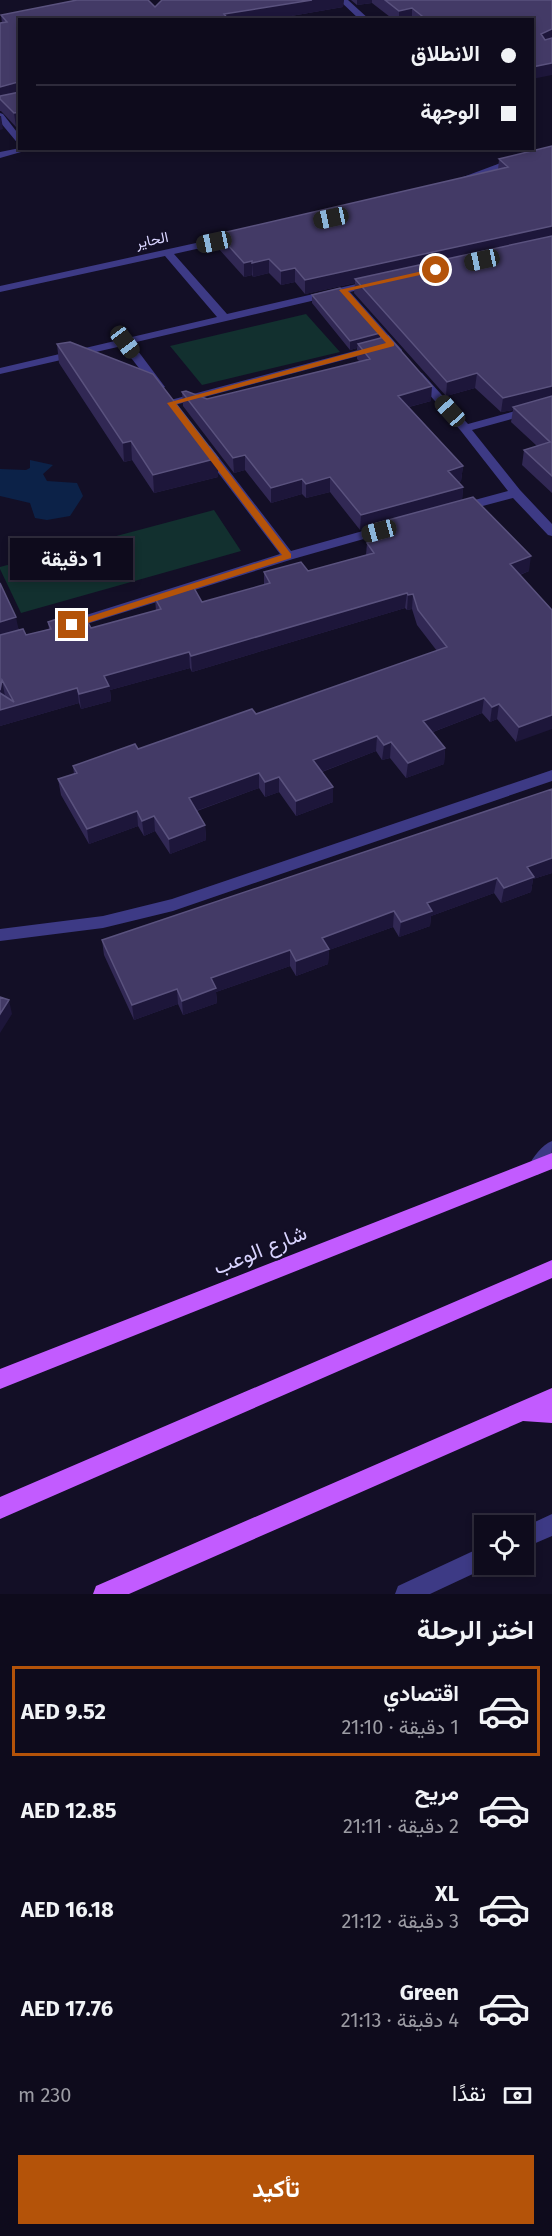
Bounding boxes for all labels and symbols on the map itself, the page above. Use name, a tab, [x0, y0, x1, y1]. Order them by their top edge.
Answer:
car	[312, 205, 350, 231]
street label: الحاير	[133, 228, 170, 252]
car	[195, 229, 233, 255]
car	[463, 247, 501, 273]
route start	[422, 256, 449, 283]
car	[107, 322, 143, 362]
car	[431, 392, 469, 430]
car	[359, 518, 399, 544]
callout: 1 دقيقة	[10, 538, 134, 580]
route end	[58, 611, 85, 638]
street label: شارع الوعب	[209, 1219, 311, 1281]

